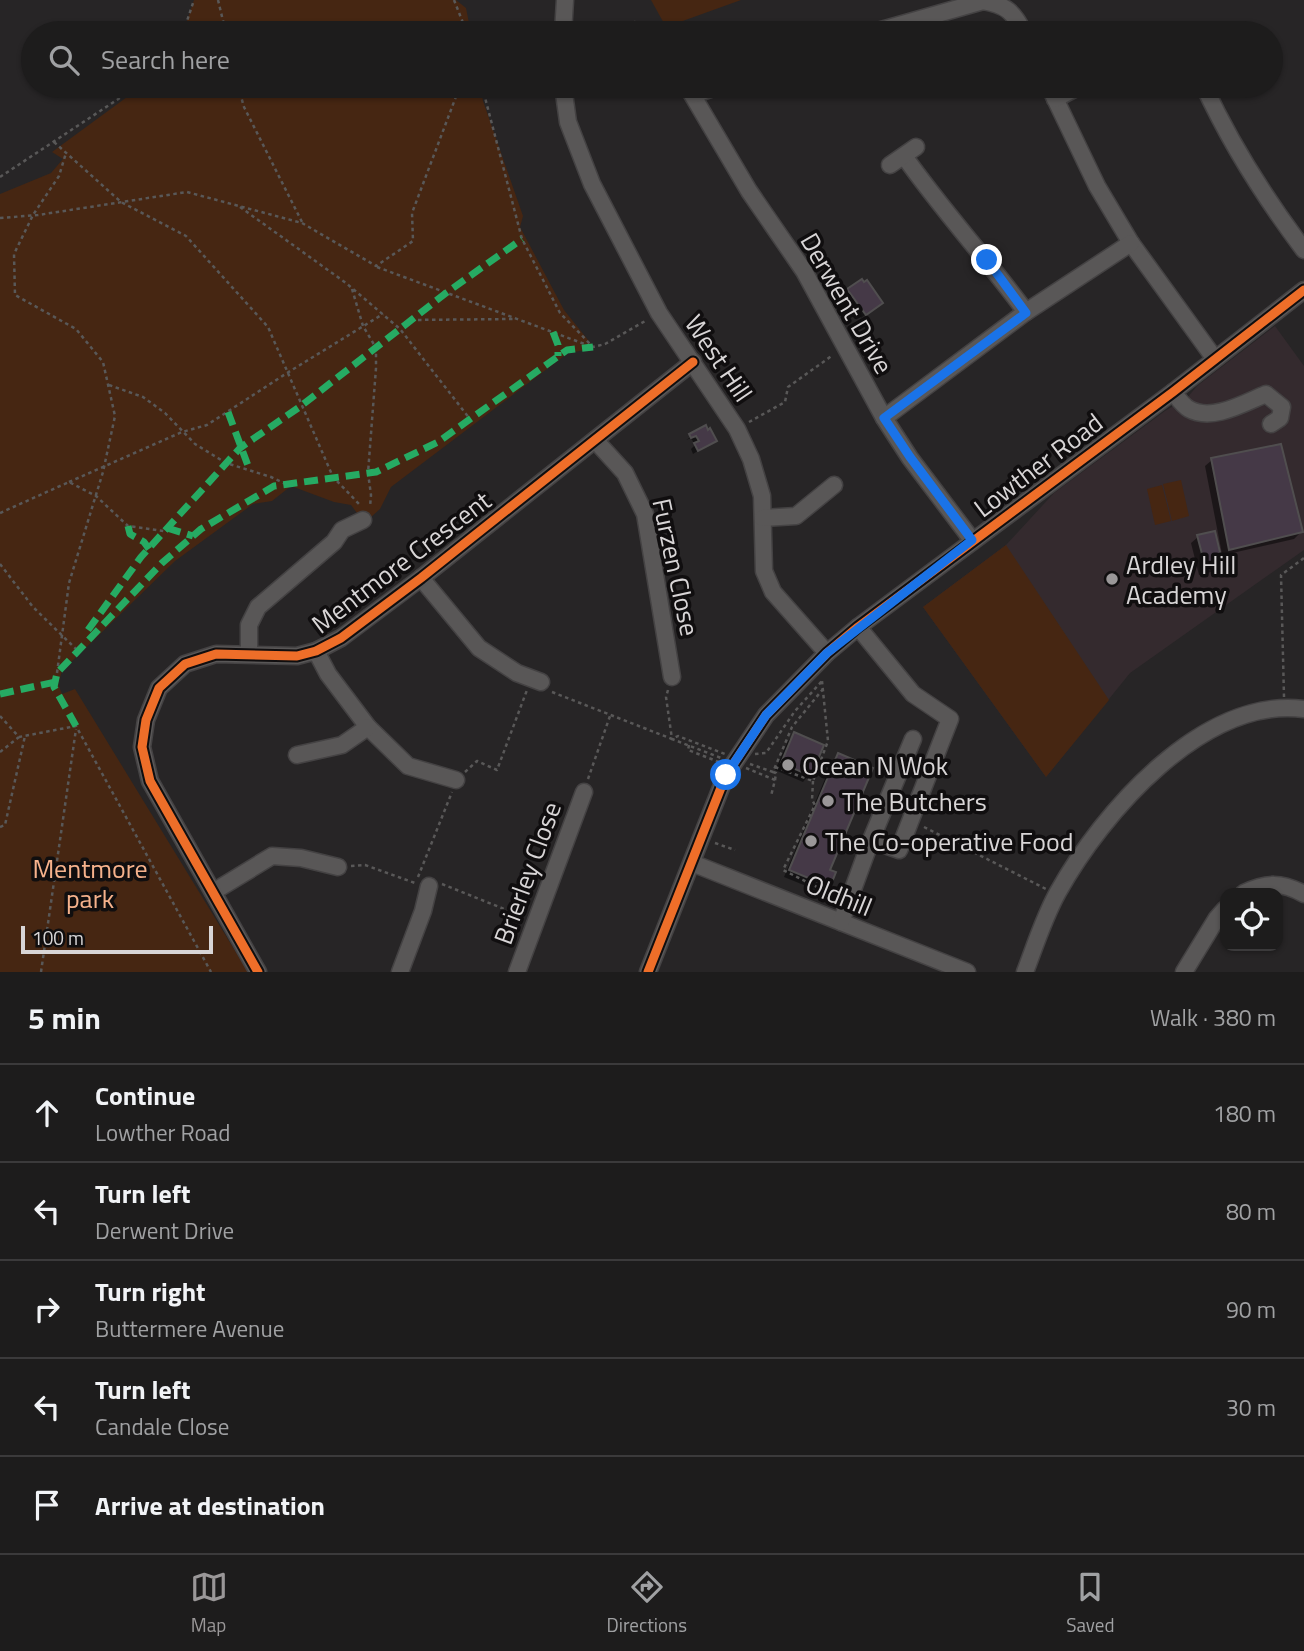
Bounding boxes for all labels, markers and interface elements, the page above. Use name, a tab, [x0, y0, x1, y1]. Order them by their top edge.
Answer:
search box	[21, 21, 1283, 98]
text: Search here	[101, 40, 230, 79]
icon: search	[45, 41, 83, 79]
street label: Derwent Drive	[791, 225, 903, 381]
route end	[971, 244, 1002, 275]
street label: West Hill	[675, 307, 763, 409]
street label: Lowther Road	[965, 403, 1111, 527]
street label: Mentmore Crescent	[303, 481, 499, 643]
street label: Furzen Close	[642, 495, 710, 639]
place label: Ardley Hill Academy	[1126, 545, 1236, 614]
marker: Ardley Hill Academy	[1104, 571, 1120, 587]
place label: Ocean N Wok	[802, 746, 948, 785]
marker: Ocean N Wok	[780, 757, 796, 773]
route start	[710, 759, 741, 790]
place label: The Butchers	[842, 782, 987, 821]
marker: The Butchers	[820, 793, 836, 809]
street label: Brierley Close	[483, 796, 571, 950]
place label: The Co-operative Food	[825, 822, 1073, 861]
marker: The Co-operative Food	[803, 833, 819, 849]
park label: Mentmore park	[32, 849, 148, 918]
street label: Oldhill	[800, 864, 878, 926]
map controls	[1220, 888, 1283, 951]
button: locate	[1220, 888, 1283, 951]
scale bar	[21, 923, 214, 955]
text: 100 m	[32, 923, 84, 952]
text: 5 min	[28, 995, 101, 1041]
text: Walk · 380 m	[1150, 1000, 1276, 1035]
text: Continue	[95, 1076, 195, 1115]
icon: ahead	[28, 1094, 66, 1132]
text: 180 m	[1213, 1096, 1276, 1131]
text: Lowther Road	[95, 1115, 230, 1150]
text: Turn left	[95, 1174, 190, 1213]
icon: left	[28, 1192, 66, 1230]
text: 80 m	[1226, 1194, 1276, 1229]
text: Derwent Drive	[95, 1213, 234, 1248]
text: Turn right	[95, 1272, 206, 1311]
icon: right	[28, 1290, 66, 1328]
text: 90 m	[1226, 1292, 1276, 1327]
text: Buttermere Avenue	[95, 1311, 284, 1346]
text: Turn left	[95, 1370, 190, 1409]
icon: left	[28, 1388, 66, 1426]
text: 30 m	[1226, 1390, 1276, 1425]
text: Candale Close	[95, 1409, 229, 1444]
icon: arrive	[28, 1486, 66, 1524]
text: Arrive at destination	[95, 1486, 325, 1525]
tab: Map	[190, 1568, 228, 1639]
tab: Directions	[607, 1568, 687, 1639]
tab: Saved	[1066, 1568, 1114, 1639]

